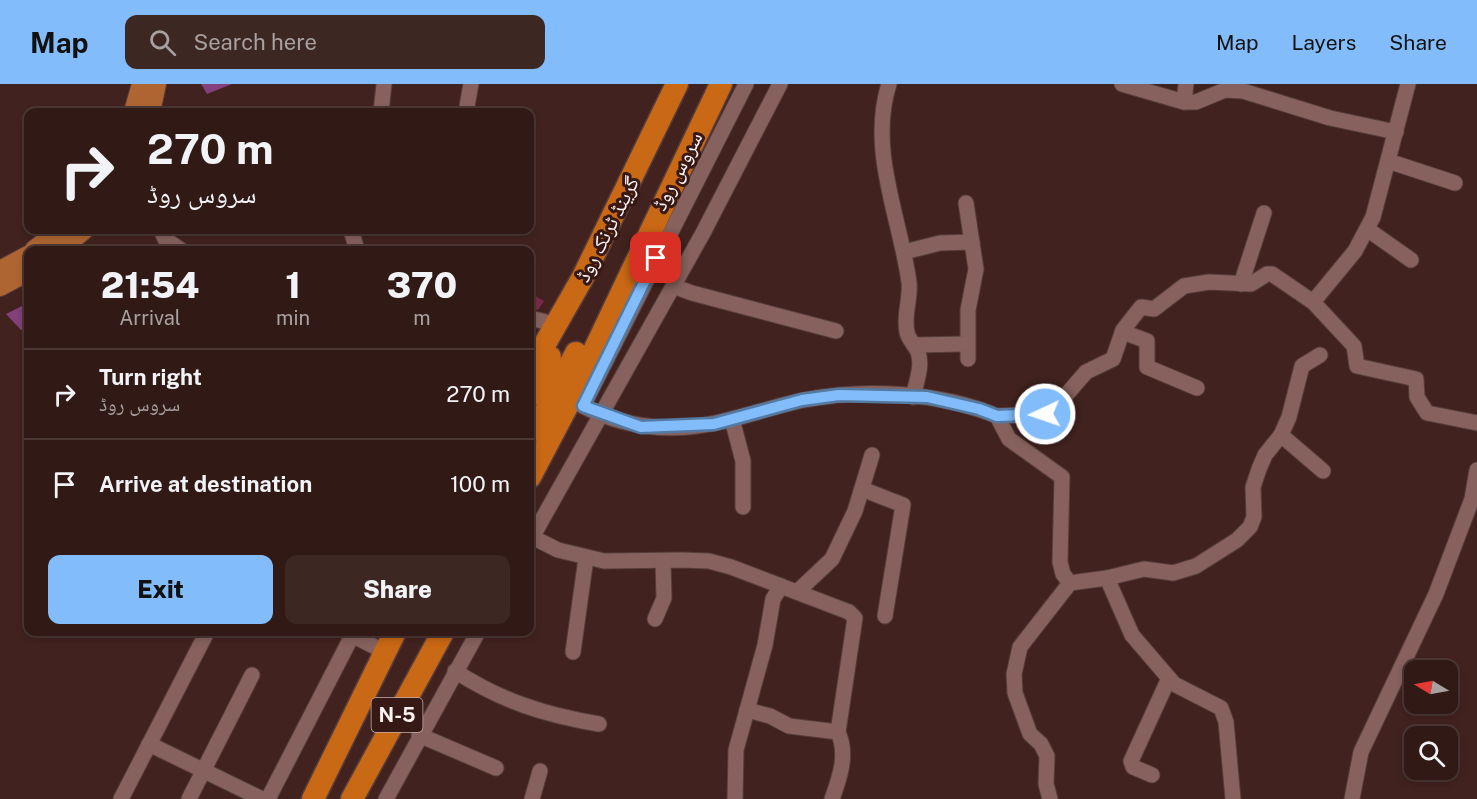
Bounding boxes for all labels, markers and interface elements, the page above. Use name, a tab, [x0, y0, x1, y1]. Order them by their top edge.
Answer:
search box	[125, 15, 545, 69]
text: Map	[30, 26, 89, 59]
icon: search	[146, 26, 179, 59]
text: Search here	[194, 29, 317, 55]
text: Map	[1216, 30, 1259, 55]
text: Layers	[1292, 30, 1356, 55]
text: Share	[1389, 30, 1447, 55]
text: 270 m	[147, 124, 274, 173]
street label: سروس روڈ	[647, 127, 708, 215]
icon: right	[48, 132, 126, 210]
street label: گرینڈ ٹرنک روڈ	[570, 172, 644, 286]
text: سروس روڈ	[147, 177, 256, 209]
pin	[630, 232, 681, 283]
icon: arrive	[639, 241, 672, 274]
text: 21:54	[101, 264, 199, 306]
text: 1	[285, 264, 301, 306]
text: 370	[387, 264, 457, 306]
text: Arrival	[119, 306, 181, 330]
text: min	[276, 306, 310, 330]
text: m	[413, 306, 431, 330]
text: Turn right	[99, 364, 202, 390]
icon: right	[48, 378, 81, 411]
text: 270 m	[446, 381, 510, 407]
position arrow	[1013, 382, 1077, 446]
text: سروس روڈ	[99, 392, 180, 416]
icon: arrive	[48, 468, 81, 501]
text: Arrive at destination	[99, 471, 312, 497]
text: 100 m	[450, 471, 510, 497]
button: Exit	[48, 555, 273, 624]
button: Share	[285, 555, 510, 624]
north arrow	[1404, 660, 1458, 714]
map controls	[1404, 660, 1458, 780]
road number: N-5	[372, 698, 422, 732]
button: search	[1404, 726, 1458, 780]

